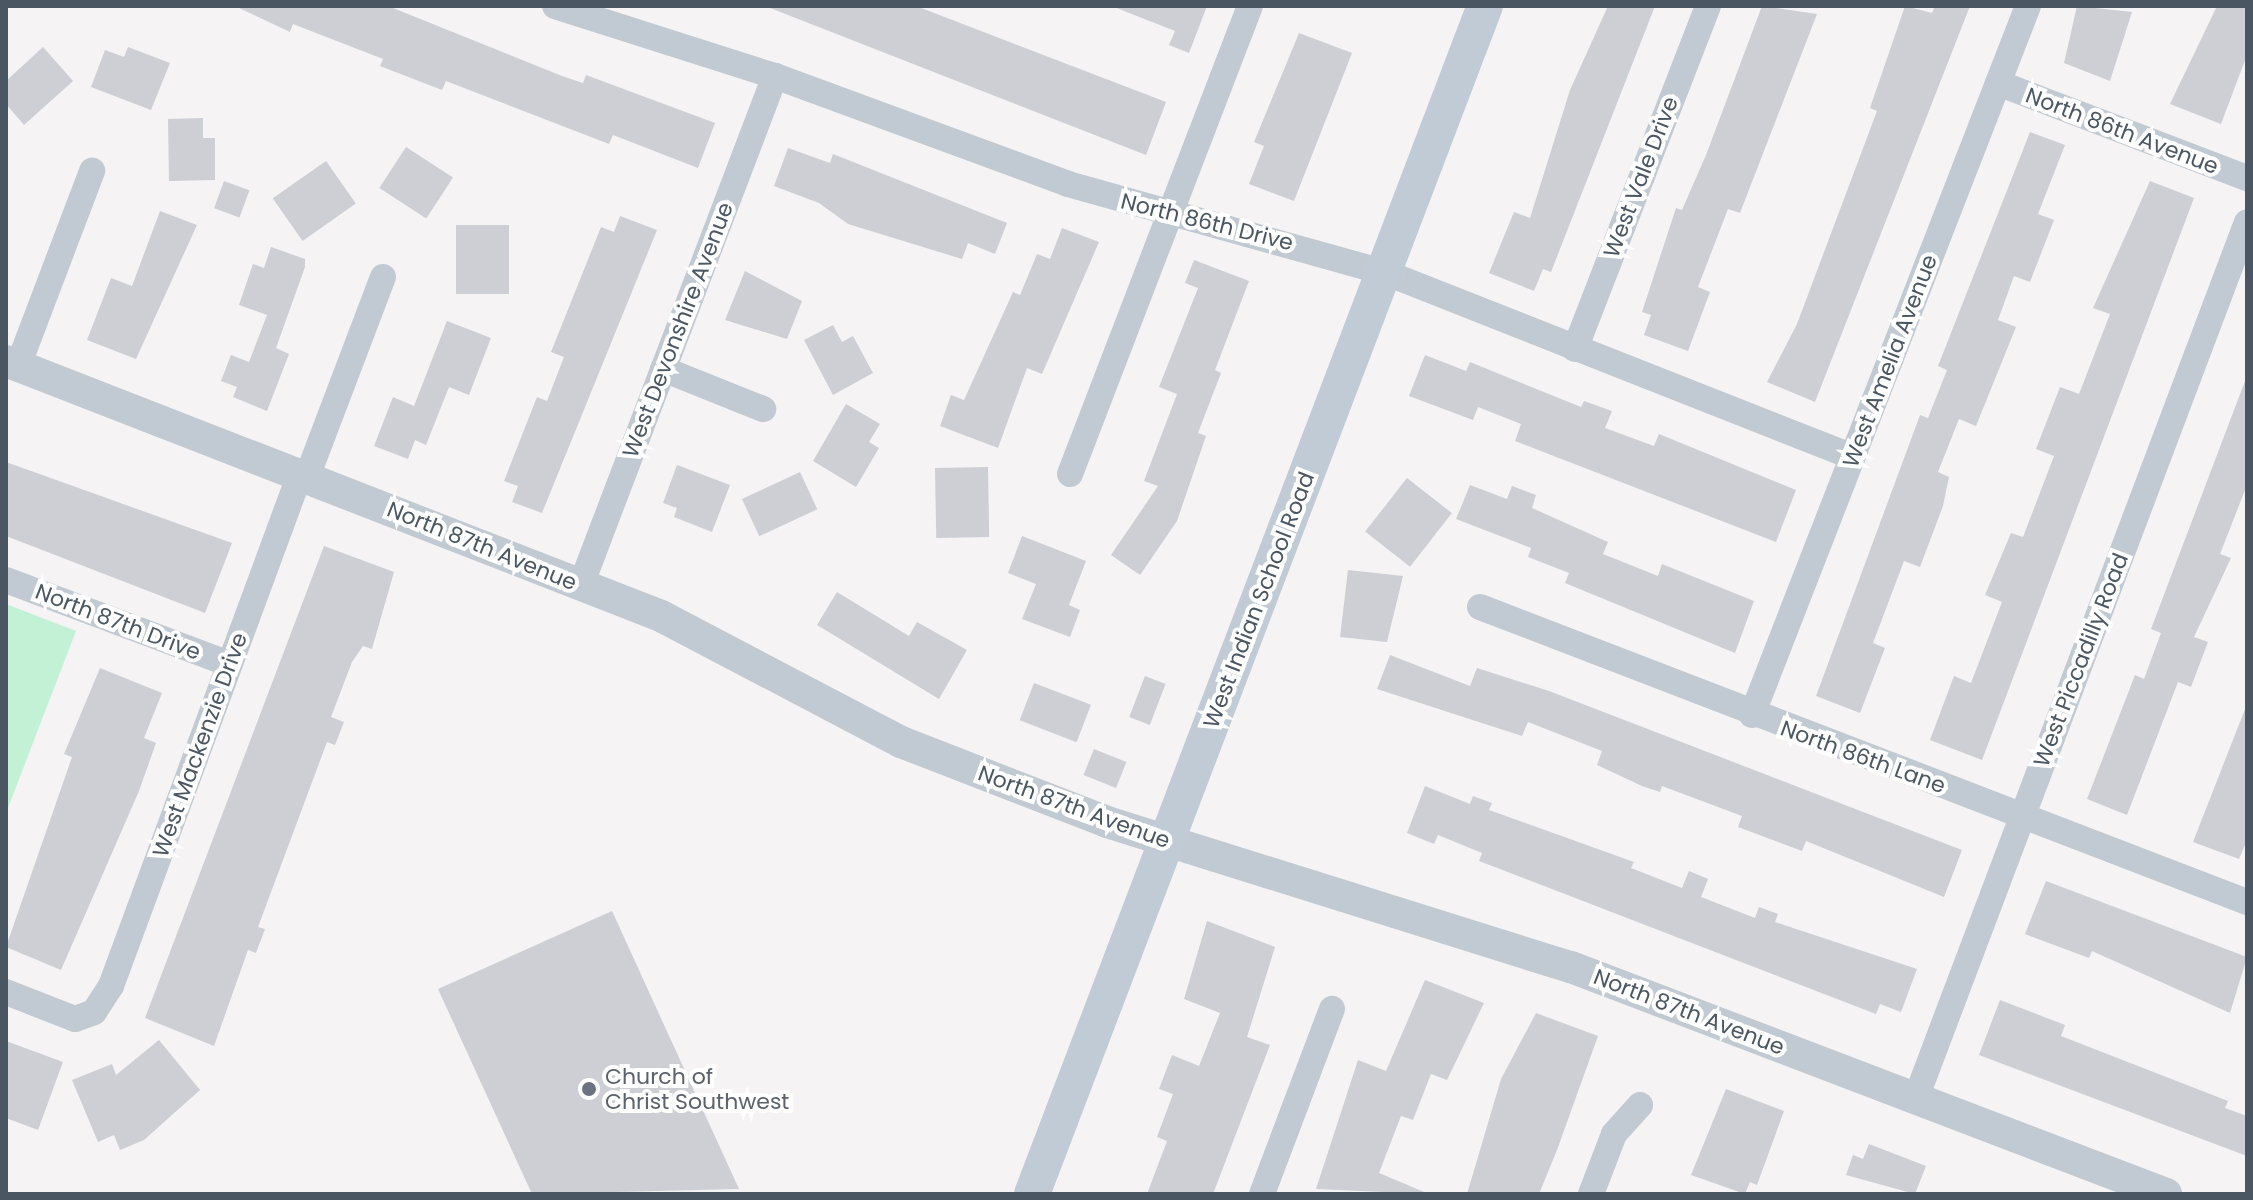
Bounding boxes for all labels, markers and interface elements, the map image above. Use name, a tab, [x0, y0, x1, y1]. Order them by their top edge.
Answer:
street label: North 86th Avenue	[2022, 82, 2222, 180]
street label: West Vale Drive	[1598, 93, 1684, 261]
street label: North 86th Drive	[1118, 188, 1296, 256]
street label: West Devonshire Avenue	[617, 199, 739, 461]
street label: West Amelia Avenue	[1837, 251, 1943, 471]
street label: West Indian School Road	[1198, 468, 1320, 732]
street label: North 87th Avenue	[383, 496, 581, 596]
street label: West Piccadilly Road	[2028, 549, 2134, 771]
street label: North 87th Drive	[32, 578, 204, 666]
street label: West Mackenzie Drive	[147, 629, 253, 861]
street label: North 86th Lane	[1777, 715, 1949, 799]
street label: North 87th Avenue	[974, 760, 1174, 854]
street label: North 87th Avenue	[1590, 963, 1788, 1061]
place label: Church of Christ Southwest	[605, 1063, 789, 1114]
marker: Church of Christ Southwest	[580, 1080, 598, 1098]

